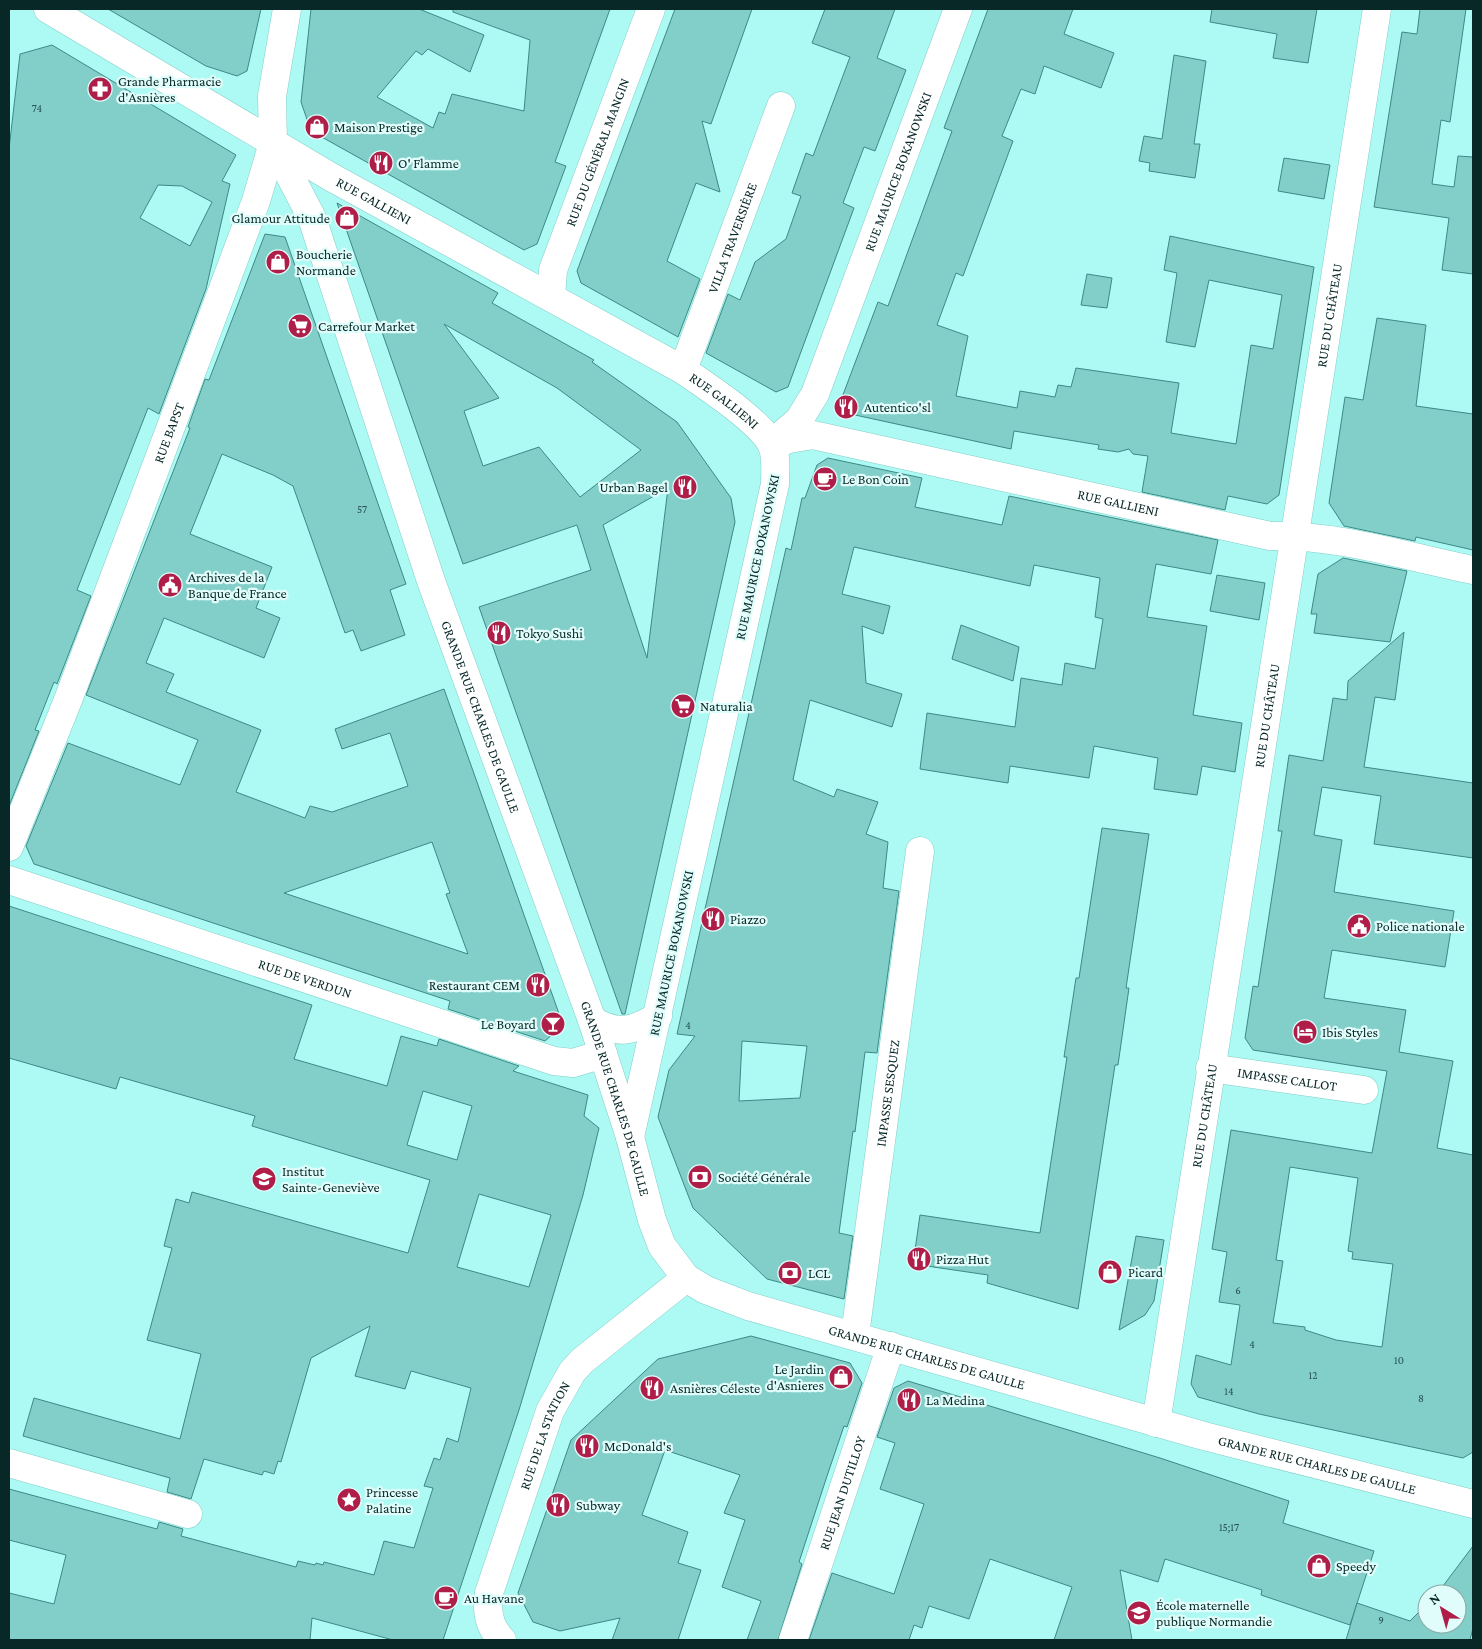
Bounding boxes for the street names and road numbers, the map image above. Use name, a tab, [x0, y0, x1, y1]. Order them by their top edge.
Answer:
street label: RUE DU GÉNÉRAL MANGIN	[562, 76, 632, 229]
street label: RUE MAURICE BOKANOWSKI	[861, 90, 934, 254]
street label: RUE GALLIENI	[334, 174, 414, 227]
street label: VILLA TRAVERSIÈRE	[704, 180, 760, 295]
street label: RUE DU CHÂTEAU	[1313, 262, 1345, 369]
street label: RUE GALLIENI	[687, 369, 763, 432]
street label: RUE BAPST	[150, 400, 188, 465]
street label: RUE MAURICE BOKANOWSKI	[732, 473, 782, 641]
street label: RUE GALLIENI	[1076, 486, 1161, 519]
street label: GRANDE RUE CHARLES DE GAULLE	[438, 618, 523, 815]
street label: RUE DU CHÂTEAU	[1251, 662, 1283, 769]
street label: RUE MAURICE BOKANOWSKI	[646, 869, 696, 1037]
street label: RUE DE VERDUN	[256, 955, 354, 1001]
street label: GRANDE RUE CHARLES DE GAULLE	[578, 998, 653, 1198]
street label: IMPASSE SESQUEZ	[872, 1039, 903, 1148]
street label: RUE DU CHÂTEAU	[1188, 1063, 1220, 1169]
street label: IMPASSE CALLOT	[1236, 1064, 1339, 1094]
street label: GRANDE RUE CHARLES DE GAULLE	[827, 1321, 1027, 1393]
street label: RUE DE LA STATION	[516, 1378, 573, 1492]
street label: GRANDE RUE CHARLES DE GAULLE	[1216, 1432, 1418, 1497]
street label: RUE JEAN DUTILLOY	[816, 1433, 869, 1552]

